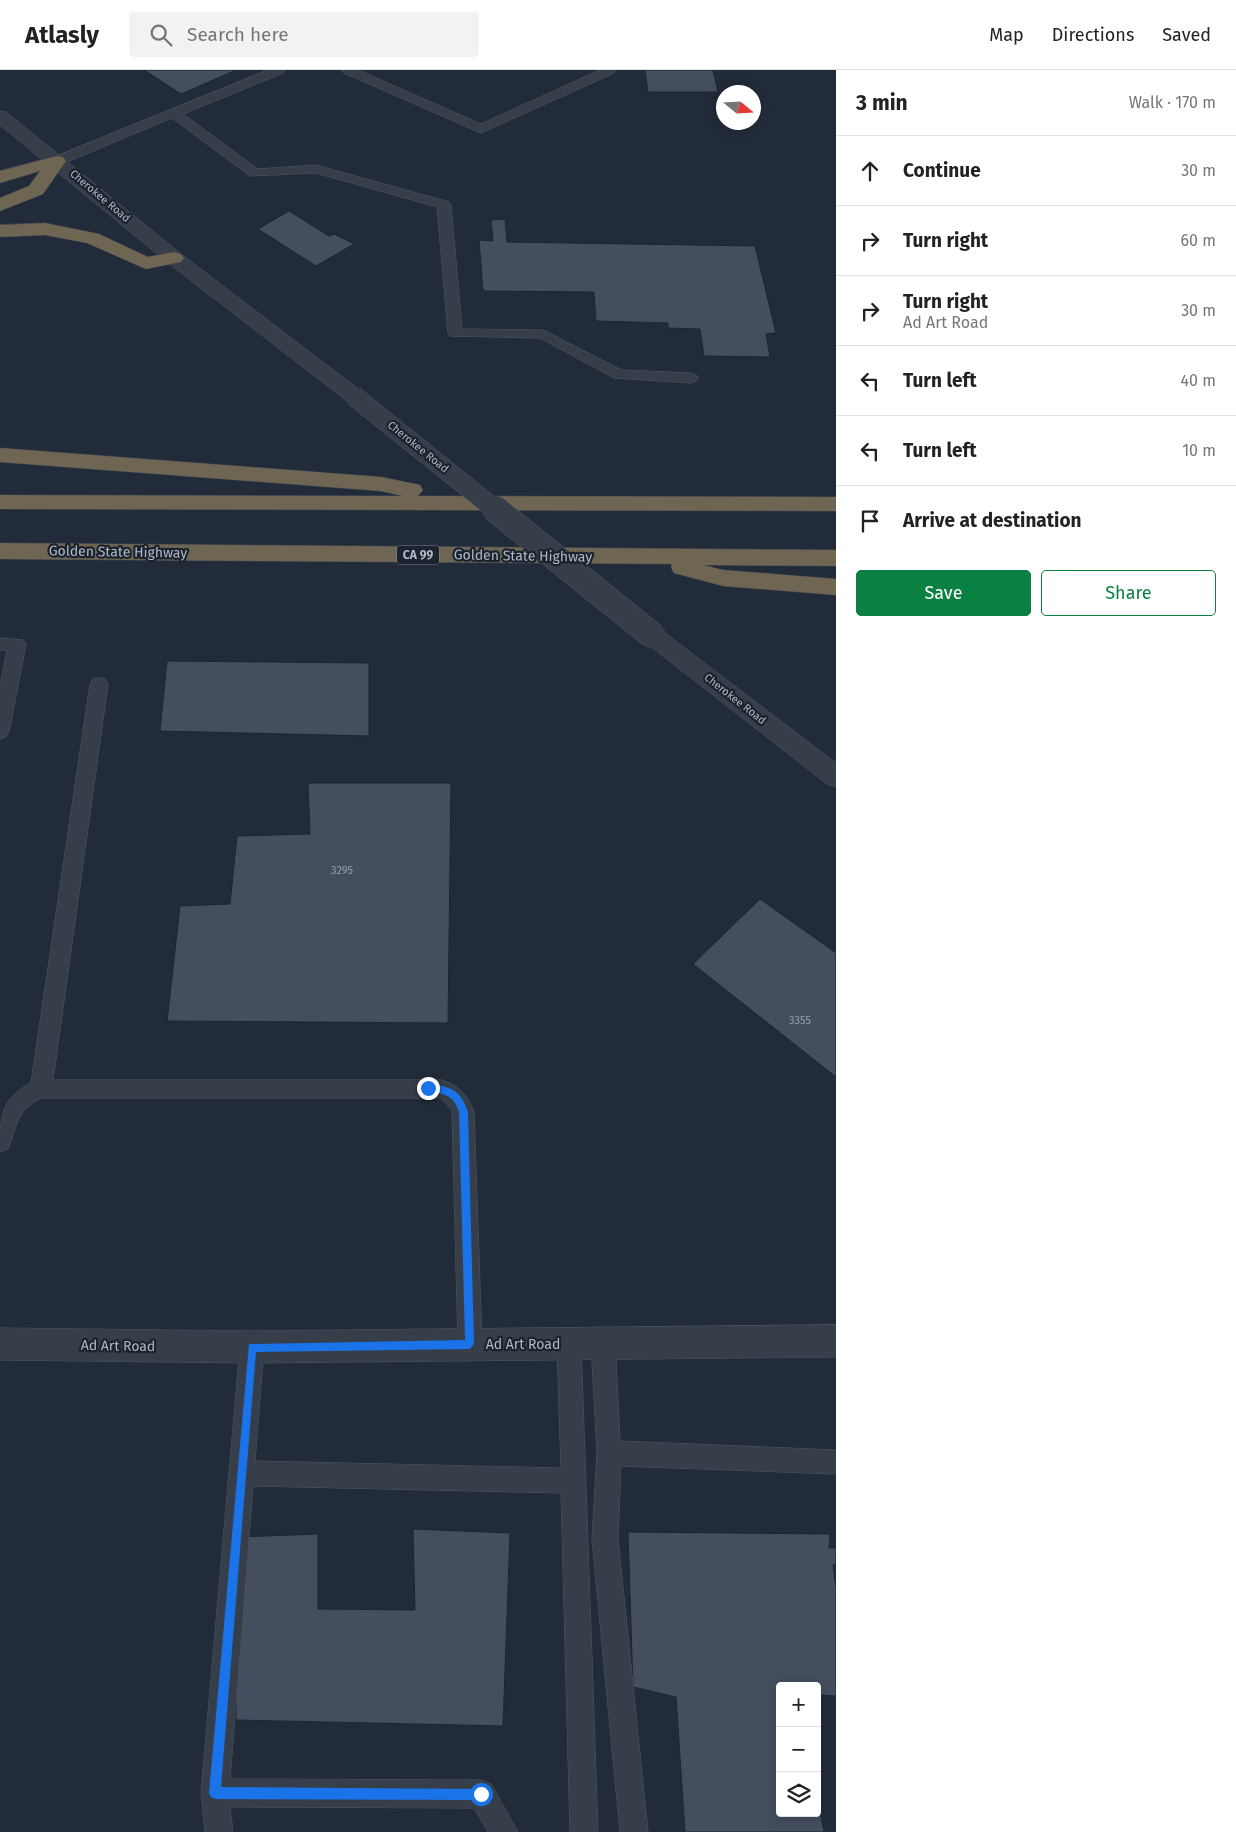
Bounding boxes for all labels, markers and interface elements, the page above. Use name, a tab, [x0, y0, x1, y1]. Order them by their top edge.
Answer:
search box	[129, 12, 479, 57]
text: Atlasly	[25, 21, 99, 49]
icon: search	[147, 21, 175, 49]
text: Search here	[187, 23, 289, 46]
text: Map	[989, 24, 1024, 46]
text: Directions	[1052, 24, 1134, 46]
text: Saved	[1162, 24, 1211, 46]
north arrow	[716, 85, 761, 130]
text: 3 min	[856, 90, 908, 116]
text: Walk · 170 m	[1129, 93, 1216, 112]
icon: ahead	[856, 157, 884, 185]
text: Continue	[903, 159, 981, 182]
text: 30 m	[1181, 161, 1216, 180]
street label: Cherokee Road	[67, 167, 133, 225]
icon: right	[856, 227, 884, 255]
text: Turn right	[903, 229, 988, 252]
text: 60 m	[1181, 231, 1216, 250]
text: Turn right	[903, 290, 988, 313]
icon: right	[856, 297, 884, 325]
text: 30 m	[1181, 301, 1216, 320]
text: Ad Art Road	[903, 313, 988, 332]
icon: left	[856, 367, 884, 395]
text: Turn left	[903, 369, 977, 392]
text: 40 m	[1181, 371, 1216, 390]
street label: Cherokee Road	[385, 418, 451, 476]
icon: left	[856, 437, 884, 465]
text: Turn left	[903, 439, 977, 462]
text: 10 m	[1182, 441, 1216, 460]
icon: arrive	[856, 507, 884, 535]
text: Arrive at destination	[903, 509, 1082, 532]
street label: Golden State Highway	[49, 542, 187, 562]
road number: CA 99	[397, 546, 439, 564]
street label: Golden State Highway	[454, 546, 592, 566]
button: Save	[856, 570, 1031, 616]
button: Share	[1041, 570, 1216, 616]
street label: Cherokee Road	[702, 671, 768, 727]
house number: 3295	[331, 864, 353, 877]
house number: 3355	[789, 1014, 811, 1027]
route end	[417, 1077, 440, 1100]
street label: Ad Art Road	[486, 1336, 560, 1353]
street label: Ad Art Road	[81, 1337, 155, 1355]
map controls	[776, 1682, 821, 1817]
button: +	[776, 1682, 821, 1727]
button: −	[776, 1727, 821, 1772]
button: layers	[776, 1772, 821, 1817]
route start	[470, 1783, 493, 1806]

